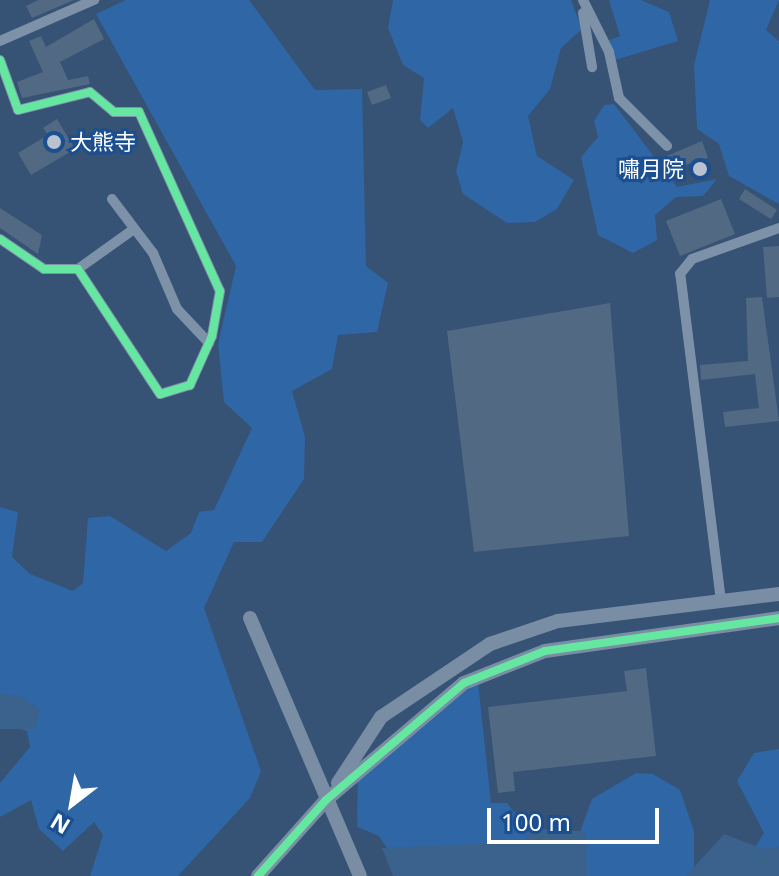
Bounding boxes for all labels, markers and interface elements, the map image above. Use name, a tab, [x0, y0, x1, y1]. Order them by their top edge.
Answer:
place label: 大熊寺	[70, 129, 136, 155]
marker: 大熊寺	[45, 133, 63, 151]
place label: 嘯月院	[618, 156, 684, 182]
marker: 嘯月院	[691, 160, 709, 178]
north arrow	[32, 764, 112, 844]
scale bar	[491, 792, 663, 842]
text: 100 m	[501, 805, 571, 838]
text: N	[44, 807, 75, 842]

